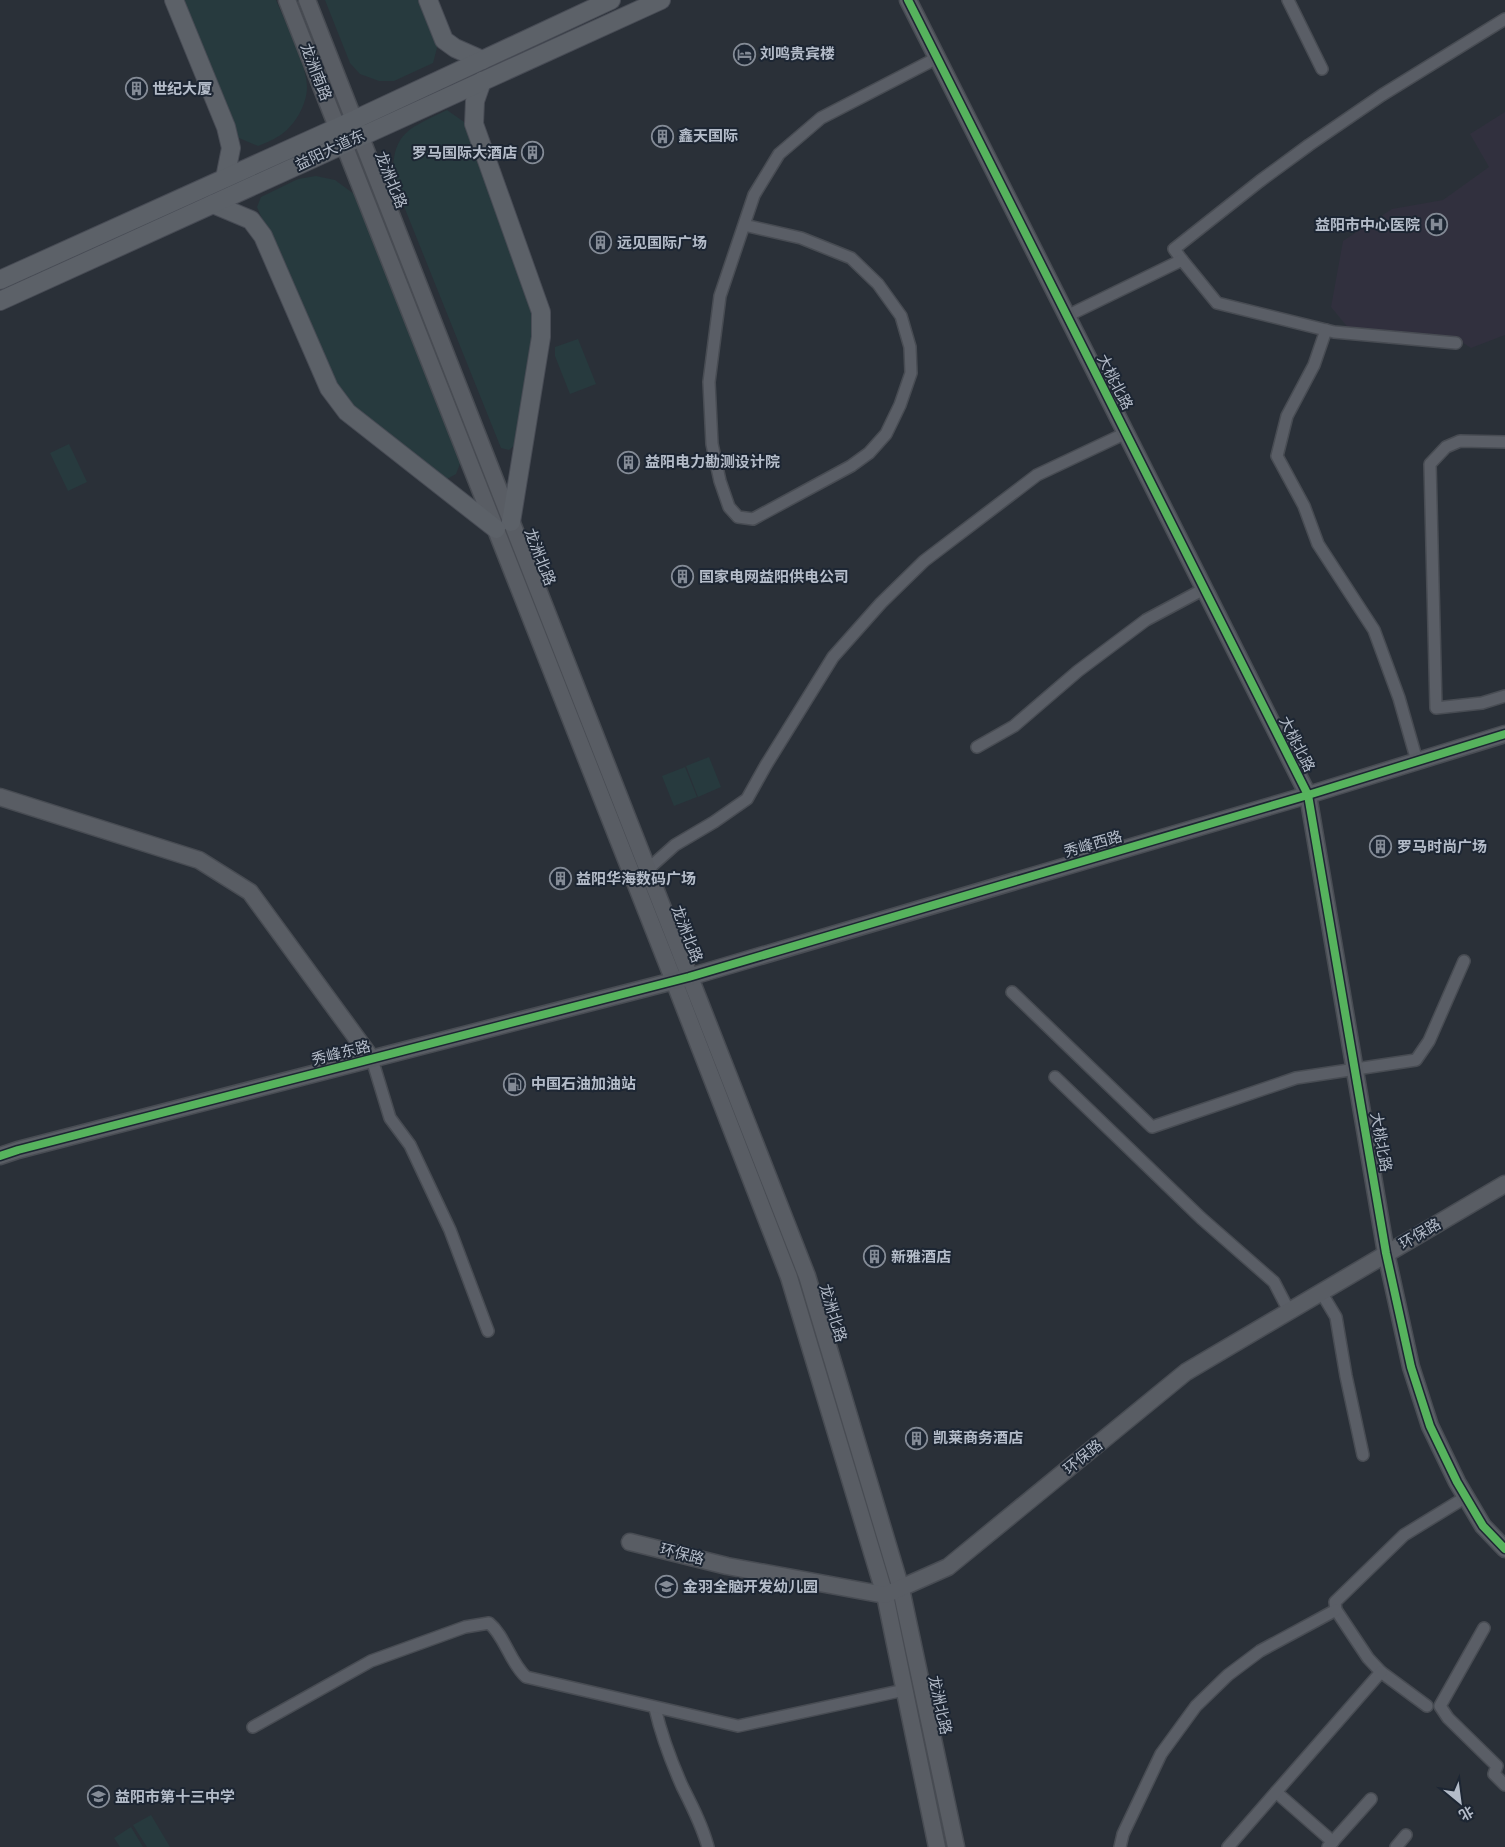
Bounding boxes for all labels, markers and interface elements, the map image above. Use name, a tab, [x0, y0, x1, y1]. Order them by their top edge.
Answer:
street label: 龙洲南路	[296, 40, 336, 104]
hotel icon: 刘鸣贵宾楼	[732, 42, 756, 66]
place label: 刘鸣贵宾楼	[760, 44, 835, 64]
building icon: 世纪大厦	[124, 77, 148, 101]
place label: 世纪大厦	[152, 79, 212, 99]
building icon: 鑫天国际	[650, 124, 674, 148]
street label: 益阳大道东	[292, 125, 368, 175]
place label: 鑫天国际	[678, 126, 738, 146]
building icon: 罗马国际大酒店	[521, 141, 545, 165]
place label: 罗马国际大酒店	[412, 143, 517, 163]
street label: 龙洲北路	[370, 148, 412, 212]
hospital icon: 益阳市中心医院	[1424, 213, 1448, 237]
place label: 益阳市中心医院	[1315, 215, 1420, 235]
building icon: 远见国际广场	[589, 231, 613, 255]
place label: 远见国际广场	[617, 233, 707, 253]
street label: 大桃北路	[1092, 351, 1138, 413]
building icon: 益阳电力勘测设计院	[617, 450, 641, 474]
place label: 益阳电力勘测设计院	[645, 452, 780, 472]
street label: 龙洲北路	[520, 525, 560, 589]
building icon: 国家电网益阳供电公司	[671, 565, 695, 589]
place label: 国家电网益阳供电公司	[699, 567, 849, 587]
street label: 大桃北路	[1274, 713, 1320, 775]
street label: 秀峰西路	[1061, 826, 1125, 862]
building icon: 罗马时尚广场	[1369, 835, 1393, 859]
place label: 罗马时尚广场	[1397, 837, 1487, 857]
building icon: 益阳华海数码广场	[548, 867, 572, 891]
place label: 益阳华海数码广场	[576, 869, 696, 889]
street label: 龙洲北路	[667, 902, 707, 966]
street label: 秀峰东路	[309, 1036, 373, 1070]
fuel station icon: 中国石油加油站	[503, 1072, 527, 1096]
place label: 中国石油加油站	[531, 1074, 636, 1094]
street label: 大桃北路	[1366, 1111, 1396, 1173]
street label: 环保路	[1396, 1214, 1444, 1254]
building icon: 新雅酒店	[863, 1245, 887, 1269]
place label: 新雅酒店	[891, 1247, 951, 1267]
street label: 龙洲北路	[815, 1281, 851, 1345]
building icon: 凯莱商务酒店	[905, 1426, 929, 1450]
place label: 凯莱商务酒店	[933, 1428, 1023, 1448]
street label: 环保路	[1059, 1435, 1107, 1479]
street label: 环保路	[658, 1539, 706, 1569]
school or university icon: 金羽全脑开发幼儿园	[655, 1575, 679, 1599]
place label: 金羽全脑开发幼儿园	[683, 1577, 818, 1597]
street label: 龙洲北路	[924, 1674, 956, 1736]
north arrow	[1435, 1777, 1485, 1827]
school or university icon: 益阳市第十三中学	[87, 1785, 111, 1809]
place label: 益阳市第十三中学	[115, 1787, 235, 1807]
text: 北	[1456, 1802, 1477, 1825]

